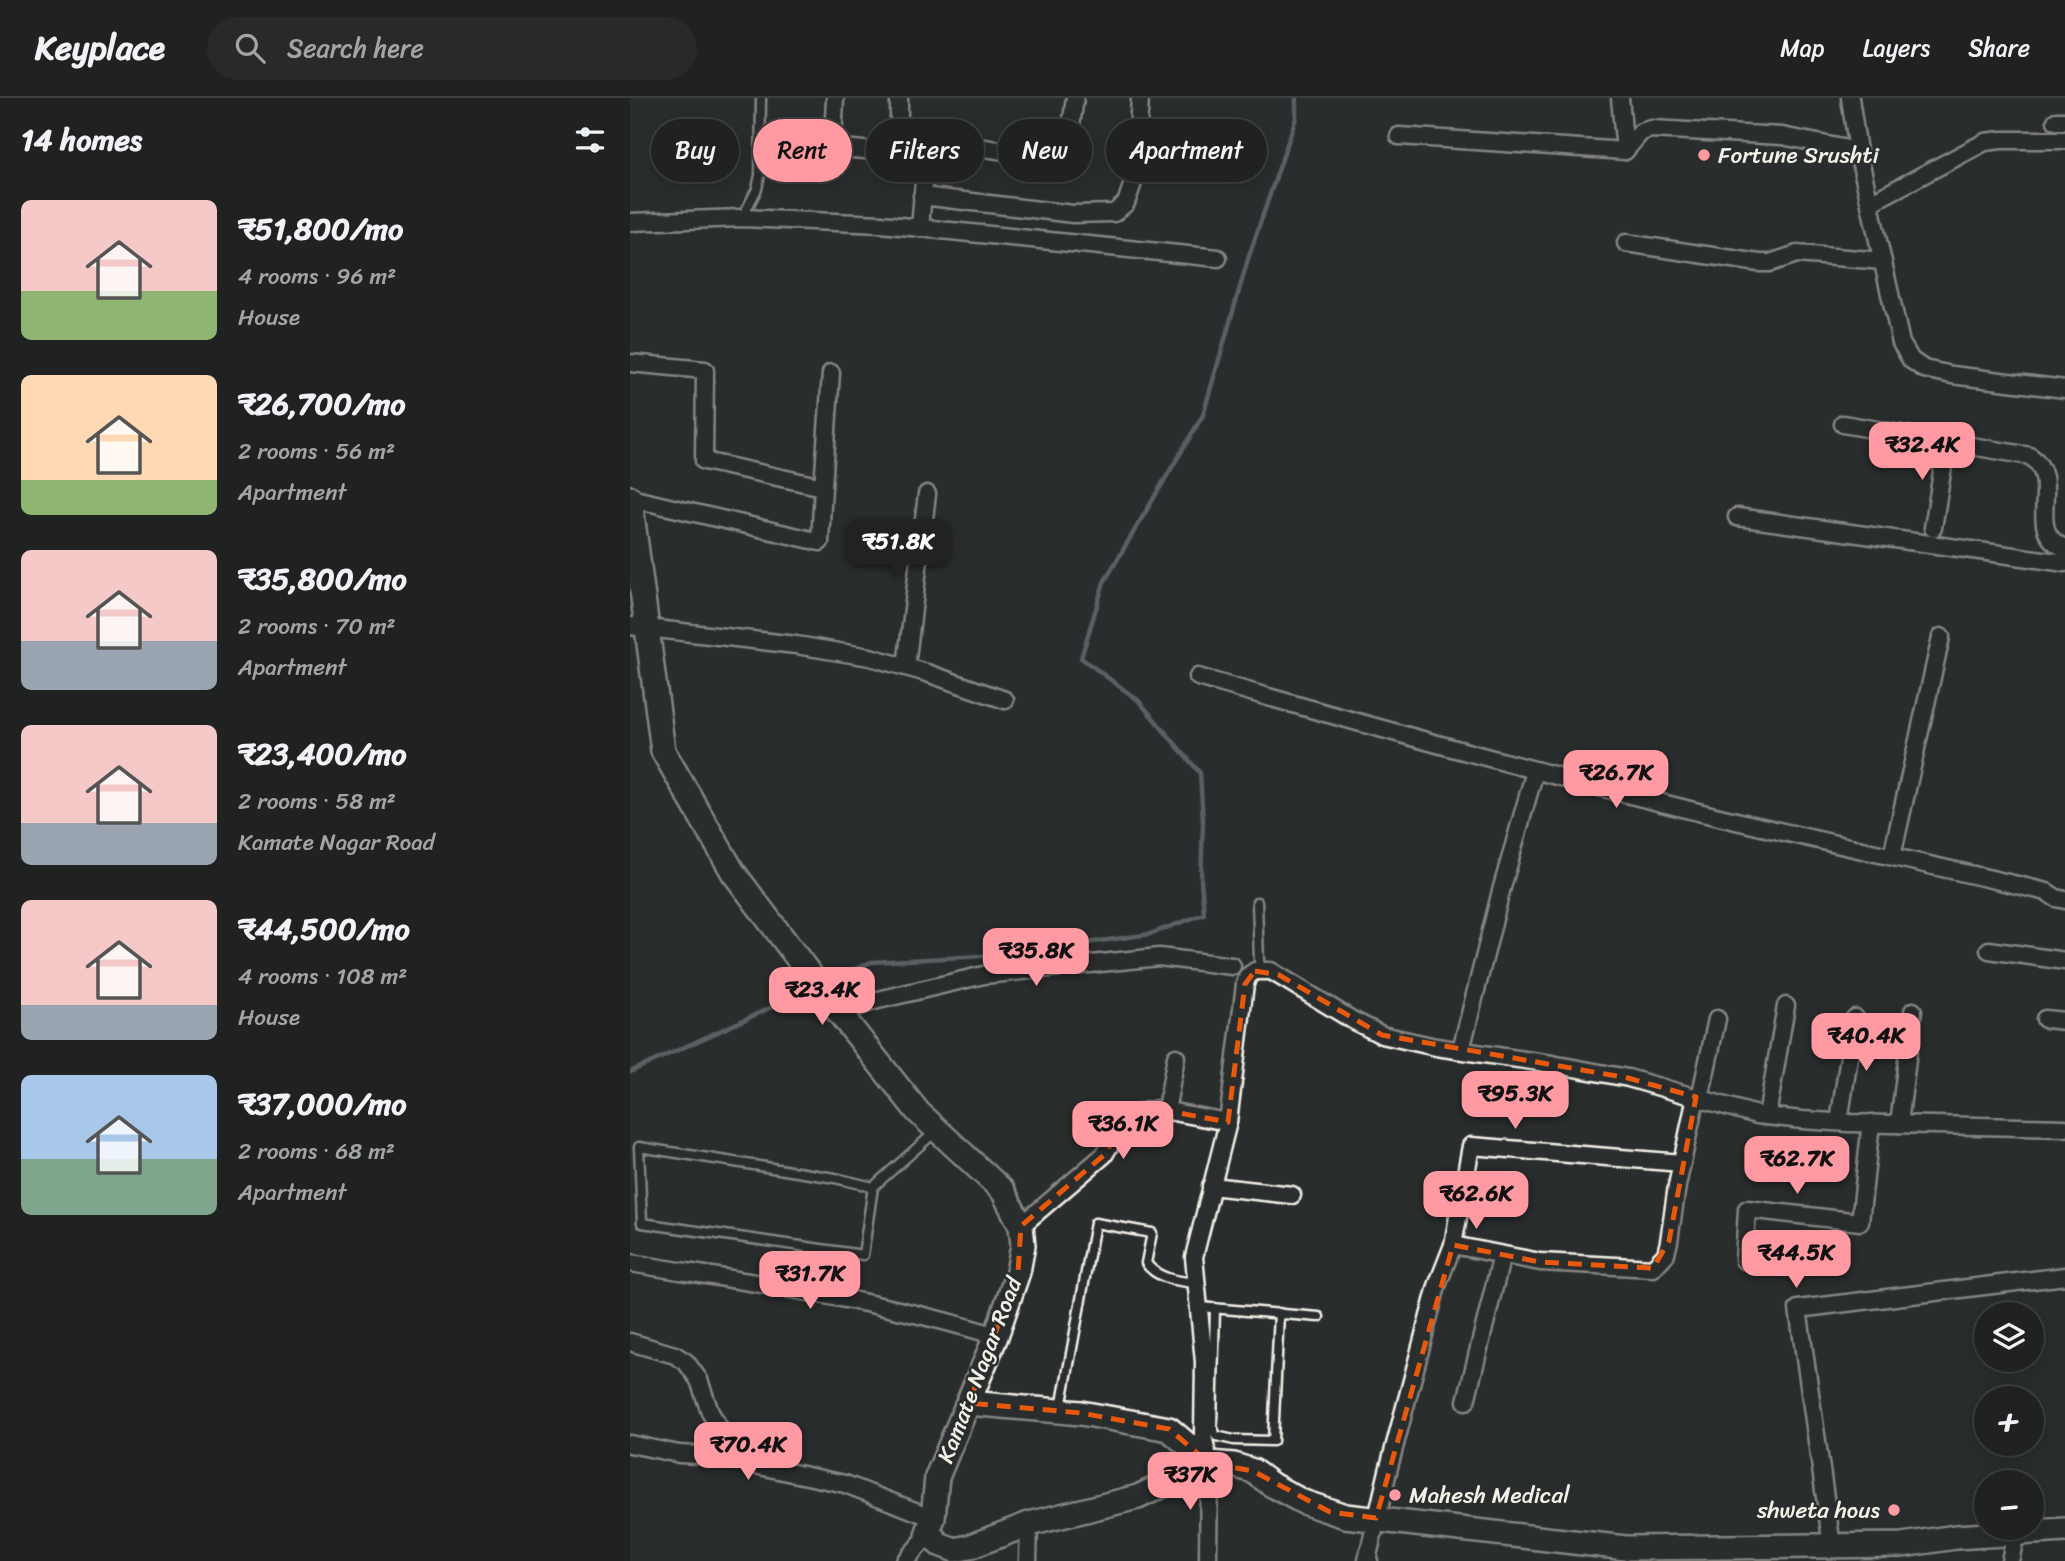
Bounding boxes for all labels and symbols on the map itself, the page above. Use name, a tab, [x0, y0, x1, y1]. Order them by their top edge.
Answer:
place label: Fortune Srushti	[1718, 135, 1879, 176]
marker: Fortune Srushti	[1696, 147, 1712, 163]
pin: ₹32.4K	[1865, 422, 1979, 482]
pin: ₹51.8K	[841, 519, 955, 579]
pin: ₹26.7K	[1559, 750, 1673, 810]
pin: ₹35.8K	[979, 928, 1093, 988]
pin: ₹23.4K	[765, 968, 879, 1027]
pin: ₹40.4K	[1809, 1014, 1923, 1073]
pin: ₹95.3K	[1458, 1072, 1572, 1131]
pin: ₹36.1K	[1066, 1102, 1180, 1161]
pin: ₹62.7K	[1740, 1136, 1854, 1196]
pin: ₹62.6K	[1419, 1172, 1533, 1231]
pin: ₹44.5K	[1739, 1230, 1853, 1290]
pin: ₹31.7K	[753, 1252, 867, 1311]
street label: Kamate Nagar Road	[925, 1269, 1035, 1469]
pin: ₹70.4K	[691, 1422, 805, 1482]
pin: ₹37K	[1149, 1452, 1231, 1512]
place label: Mahesh Medical	[1409, 1475, 1570, 1516]
marker: Mahesh Medical	[1387, 1487, 1403, 1503]
place label: shweta hous	[1756, 1490, 1881, 1531]
marker: shweta hous	[1886, 1502, 1902, 1518]

